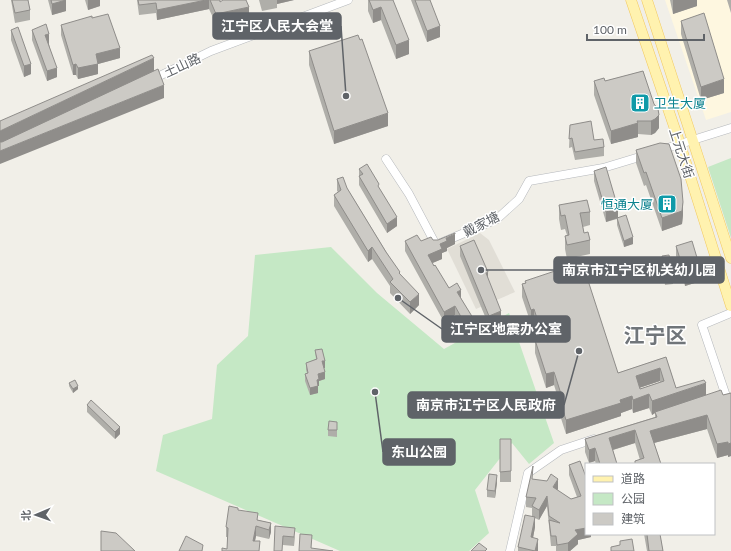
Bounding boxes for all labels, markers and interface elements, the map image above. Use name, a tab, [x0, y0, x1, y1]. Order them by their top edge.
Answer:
callout: 江宁区人民大会堂	[213, 13, 341, 39]
scale bar	[587, 16, 704, 42]
text: 江宁区人民大会堂	[221, 17, 333, 34]
text: 100 m	[593, 22, 627, 37]
street label: 土山路	[161, 50, 203, 80]
building icon: 卫生大厦	[629, 92, 651, 114]
place label: 卫生大厦	[654, 95, 706, 111]
street label: 上元大街	[666, 126, 698, 180]
building icon: 恒通大厦	[656, 193, 678, 215]
place label: 恒通大厦	[601, 196, 653, 212]
street label: 戴家塘	[460, 208, 502, 240]
callout: 南京市江宁区机关幼儿园	[554, 257, 724, 283]
text: 南京市江宁区机关幼儿园	[562, 261, 716, 278]
callout: 江宁区地震办公室	[442, 316, 570, 342]
text: 江宁区地震办公室	[450, 320, 562, 337]
district label: 江宁区	[624, 322, 687, 347]
callout: 南京市江宁区人民政府	[408, 392, 564, 418]
text: 南京市江宁区人民政府	[416, 396, 556, 413]
callout: 东山公园	[383, 439, 455, 465]
text: 东山公园	[391, 443, 447, 460]
legend	[585, 463, 715, 535]
text: 道路	[621, 471, 645, 486]
text: 公园	[621, 491, 645, 506]
north arrow	[16, 495, 56, 535]
text: 北	[19, 510, 32, 521]
text: 建筑	[621, 511, 645, 526]

